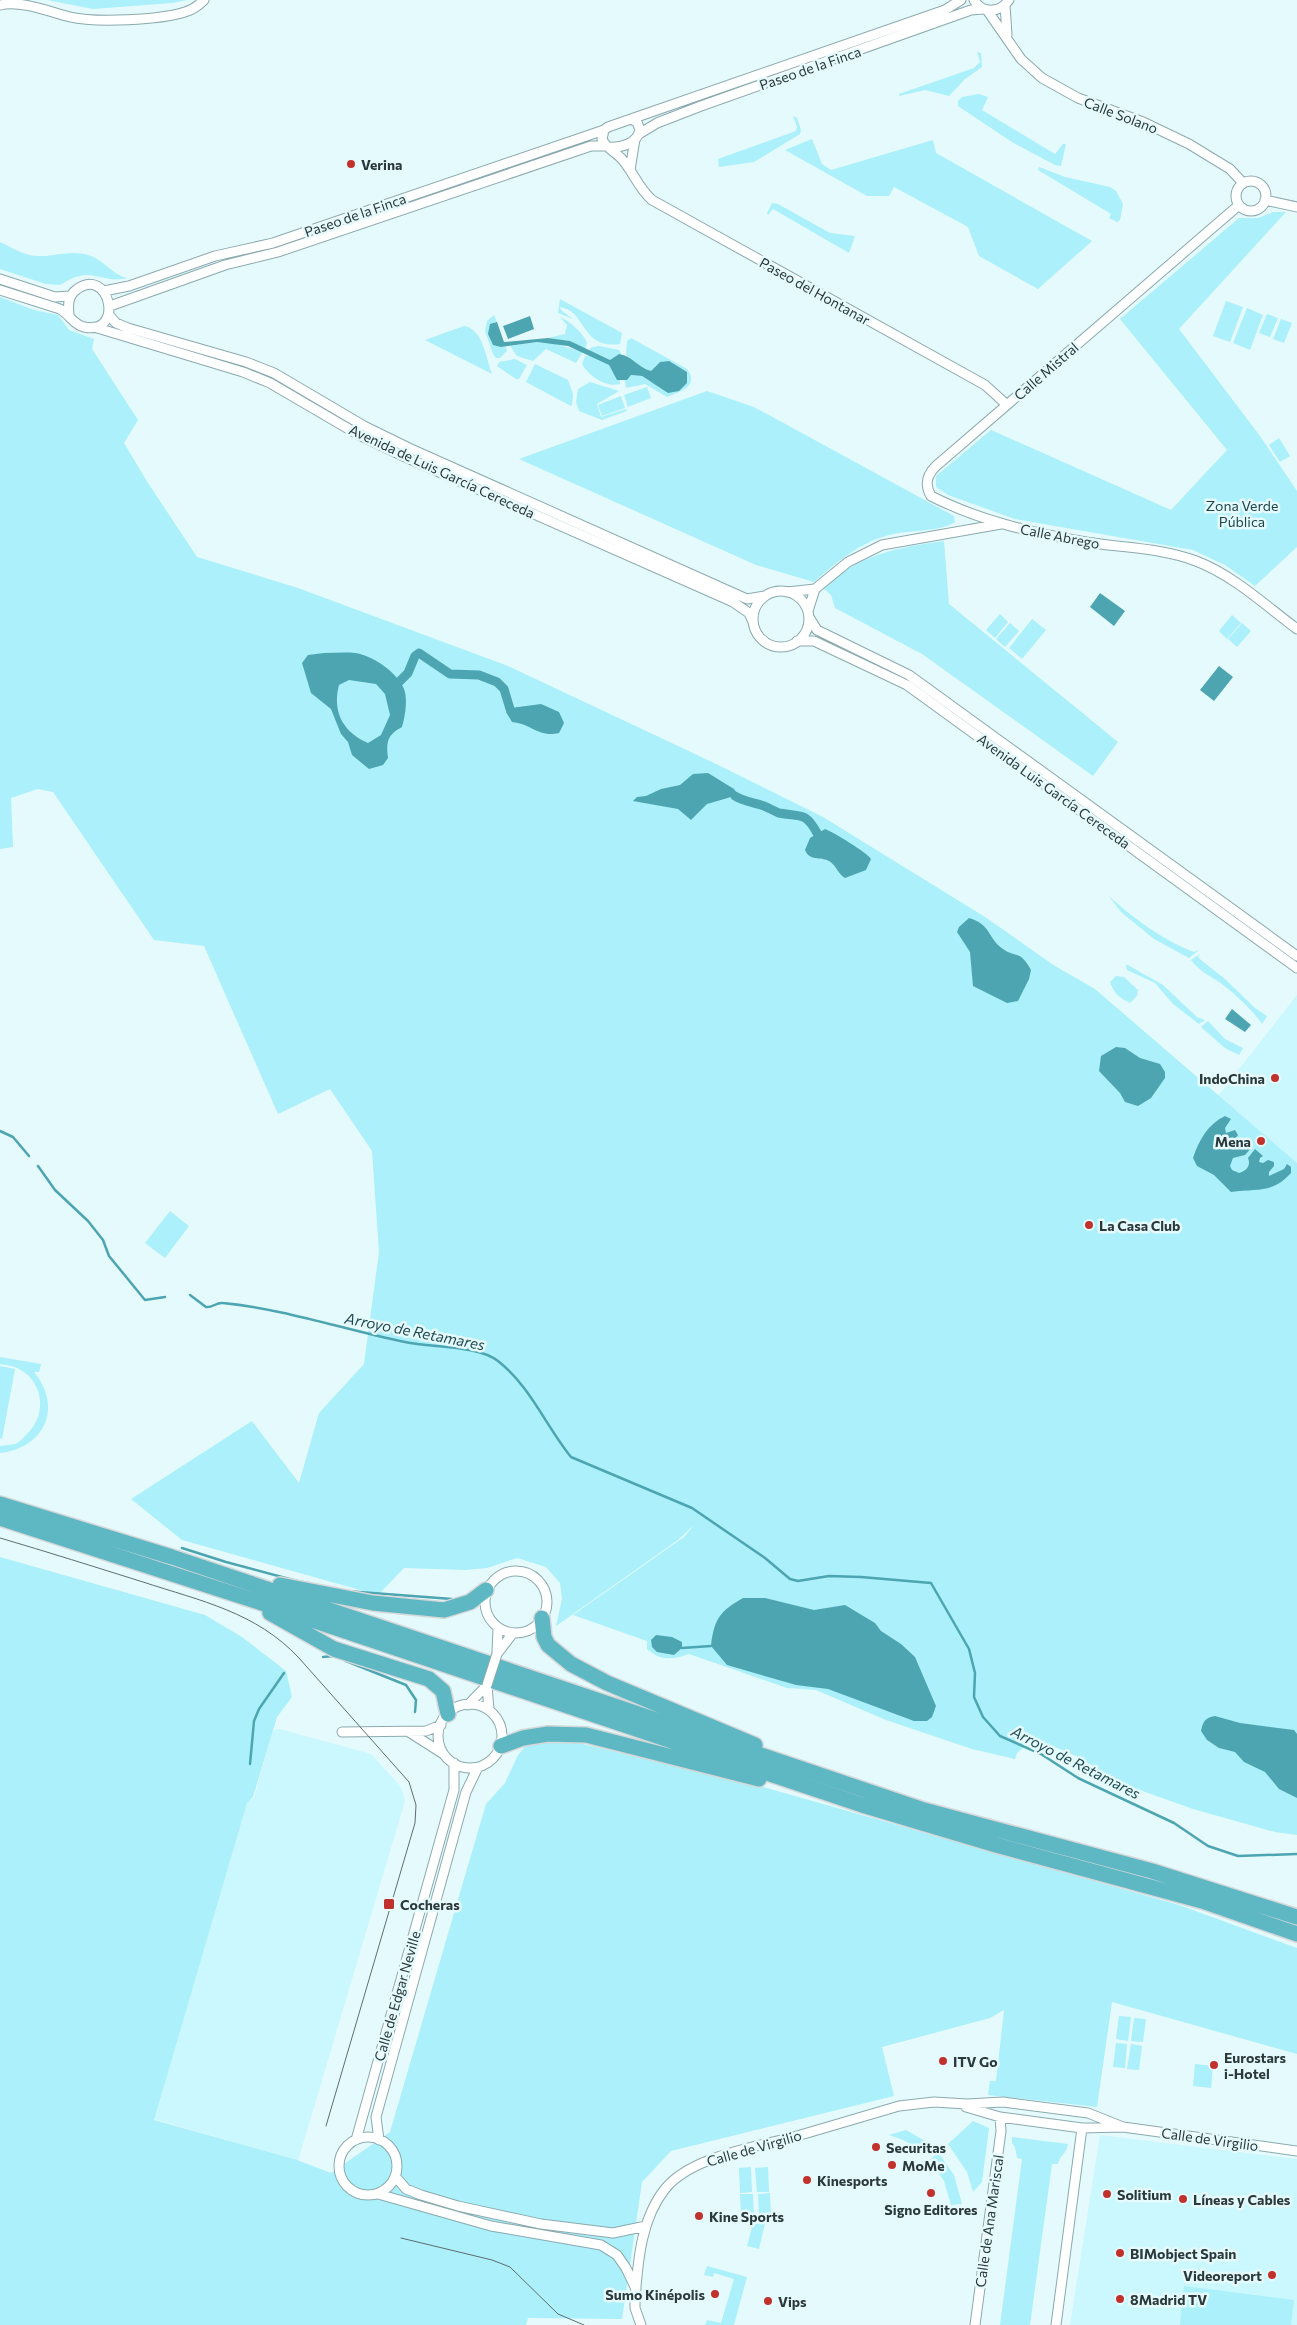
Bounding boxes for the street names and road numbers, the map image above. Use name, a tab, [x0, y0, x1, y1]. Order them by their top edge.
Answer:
street label: Paseo de la Finca	[757, 43, 863, 93]
street label: Calle Solano	[1082, 93, 1160, 137]
street label: Paseo de la Finca	[302, 190, 408, 240]
street label: Paseo del Hontanar	[757, 254, 873, 329]
street label: Calle Mistral	[1010, 339, 1082, 403]
street label: Avenida de Luis García Cereceda	[347, 420, 537, 522]
street label: Calle Abrego	[1019, 520, 1101, 552]
street label: Avenida Luis García Cereceda	[974, 730, 1134, 852]
street label: Calle de Edgar Neville	[370, 1929, 424, 2063]
street label: Calle de Virgilio	[1160, 2124, 1260, 2154]
street label: Calle de Virgilio	[705, 2126, 803, 2170]
street label: Calle de Ana Mariscal	[971, 2154, 1007, 2288]

